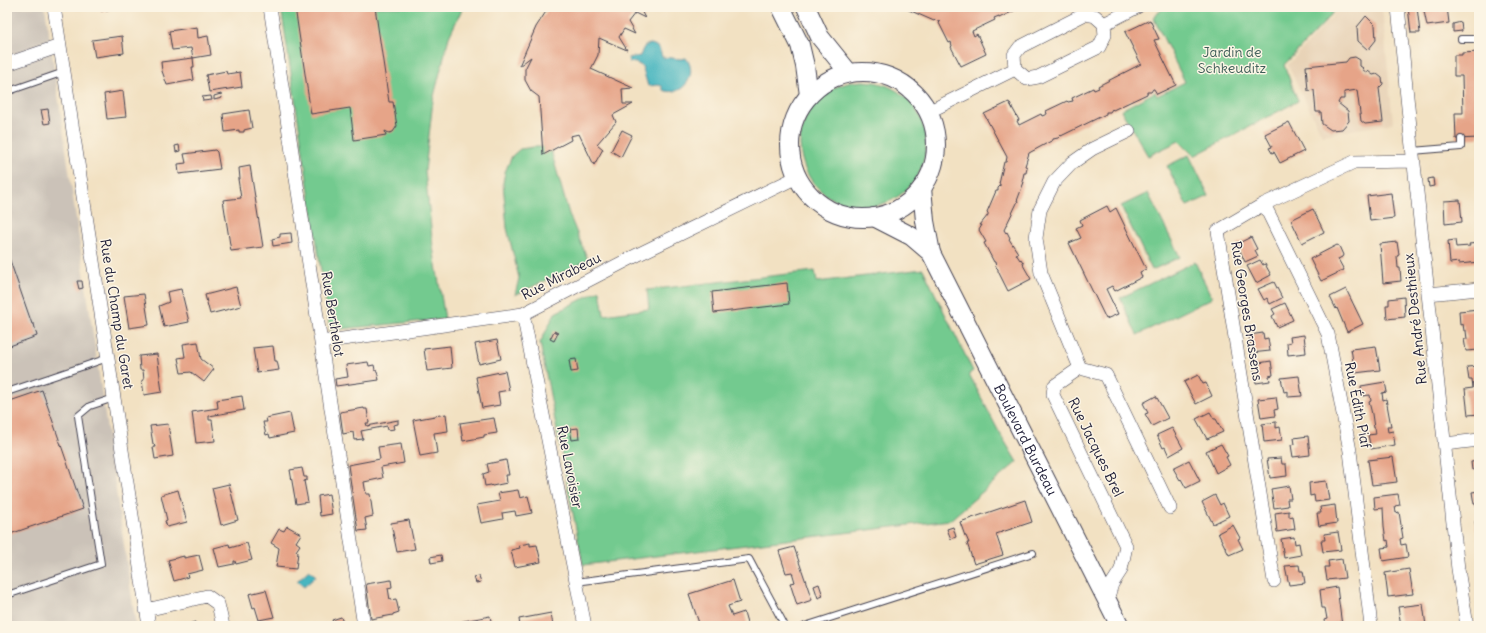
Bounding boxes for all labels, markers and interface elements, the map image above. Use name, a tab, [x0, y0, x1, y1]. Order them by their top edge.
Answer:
park label: Jardin de Schkeuditz	[1198, 43, 1267, 77]
street label: Rue du Champ du Garet	[96, 238, 138, 391]
street label: Rue Georges Brassens	[1227, 240, 1267, 382]
street label: Rue Mirabeau	[518, 248, 604, 304]
street label: Rue André Desthieux	[1399, 252, 1431, 385]
street label: Rue Berthelot	[317, 270, 349, 358]
street label: Rue Édith Piaf	[1341, 360, 1375, 450]
street label: Boulevard Burdeau	[990, 381, 1061, 498]
street label: Rue Jacques Brel	[1064, 394, 1128, 500]
street label: Rue Lavoisier	[553, 424, 587, 510]

